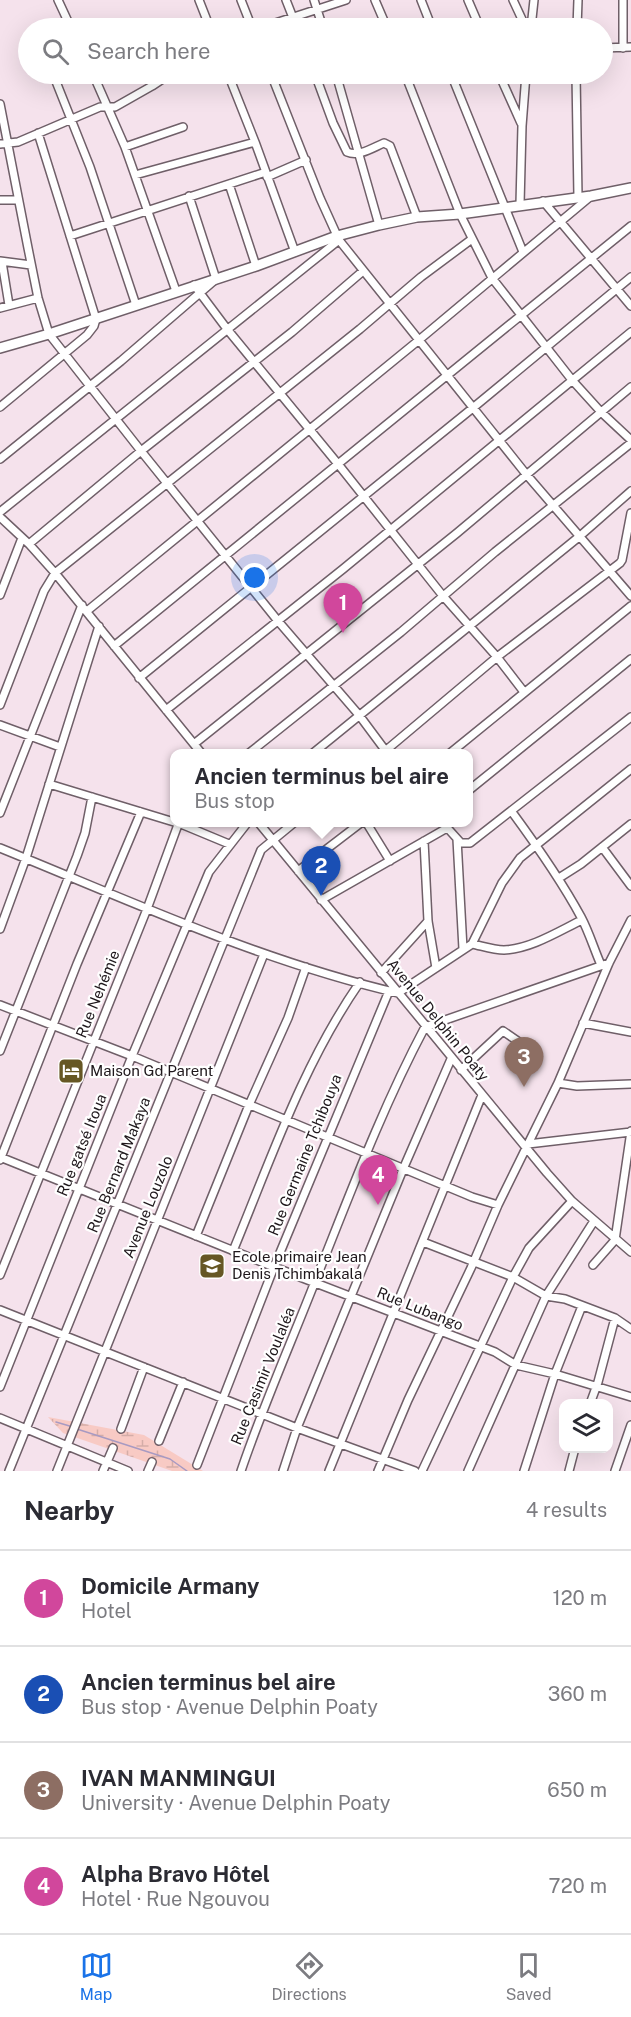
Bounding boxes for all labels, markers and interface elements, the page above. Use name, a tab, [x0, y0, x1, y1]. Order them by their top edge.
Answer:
search box	[18, 18, 613, 84]
icon: search	[39, 35, 72, 68]
text: Search here	[87, 38, 211, 64]
your location	[240, 563, 269, 592]
pin: 1	[324, 584, 362, 633]
popup	[170, 749, 473, 827]
text: Ancien terminus bel aire	[194, 763, 449, 789]
text: Bus stop	[194, 789, 275, 813]
pin: 2	[302, 846, 340, 896]
street label: Rue Nehémie	[72, 948, 123, 1040]
street label: Avenue Delphin Poaty	[384, 955, 493, 1084]
pin: 3	[504, 1038, 544, 1087]
hotel icon: Maison Gd Parent	[56, 1056, 86, 1086]
place label: Maison Gd Parent	[90, 1062, 213, 1079]
street label: Rue Germaine Tchibouya	[264, 1072, 345, 1238]
street label: Rue gatsé Itoua	[53, 1091, 110, 1198]
street label: Rue Bernard Makaya	[84, 1095, 153, 1235]
street label: Avenue Louzolo	[119, 1153, 176, 1260]
pin: 4	[358, 1156, 398, 1205]
place label: Ecole primaire Jean Denis Tchimbakala	[232, 1248, 367, 1282]
school or university icon: Ecole primaire Jean Denis Tchimbakala	[197, 1251, 227, 1281]
street label: Rue Lubango	[375, 1283, 466, 1334]
street label: Rue Casimir Voulaléa	[227, 1305, 298, 1447]
map controls	[559, 1399, 613, 1453]
button: layers	[559, 1399, 613, 1453]
text: Nearby	[24, 1495, 114, 1526]
text: 4 results	[526, 1498, 607, 1522]
text: Domicile Armany	[81, 1573, 259, 1599]
text: 1	[39, 1586, 48, 1610]
text: 120 m	[553, 1586, 607, 1610]
text: Hotel	[81, 1599, 132, 1623]
text: Ancien terminus bel aire	[81, 1669, 336, 1695]
text: 2	[37, 1682, 50, 1706]
text: 360 m	[548, 1682, 607, 1706]
text: Bus stop · Avenue Delphin Poaty	[81, 1695, 378, 1719]
text: IVAN MANMINGUI	[81, 1765, 276, 1791]
text: 3	[37, 1778, 50, 1802]
text: 650 m	[547, 1778, 607, 1802]
text: University · Avenue Delphin Poaty	[81, 1791, 390, 1815]
text: Alpha Bravo Hôtel	[81, 1861, 270, 1887]
text: 4	[37, 1874, 50, 1898]
text: 720 m	[549, 1874, 607, 1898]
text: Hotel · Rue Ngouvou	[81, 1887, 270, 1911]
tab: Map	[80, 1949, 113, 2004]
tab: Directions	[272, 1949, 347, 2004]
tab: Saved	[506, 1949, 551, 2004]

